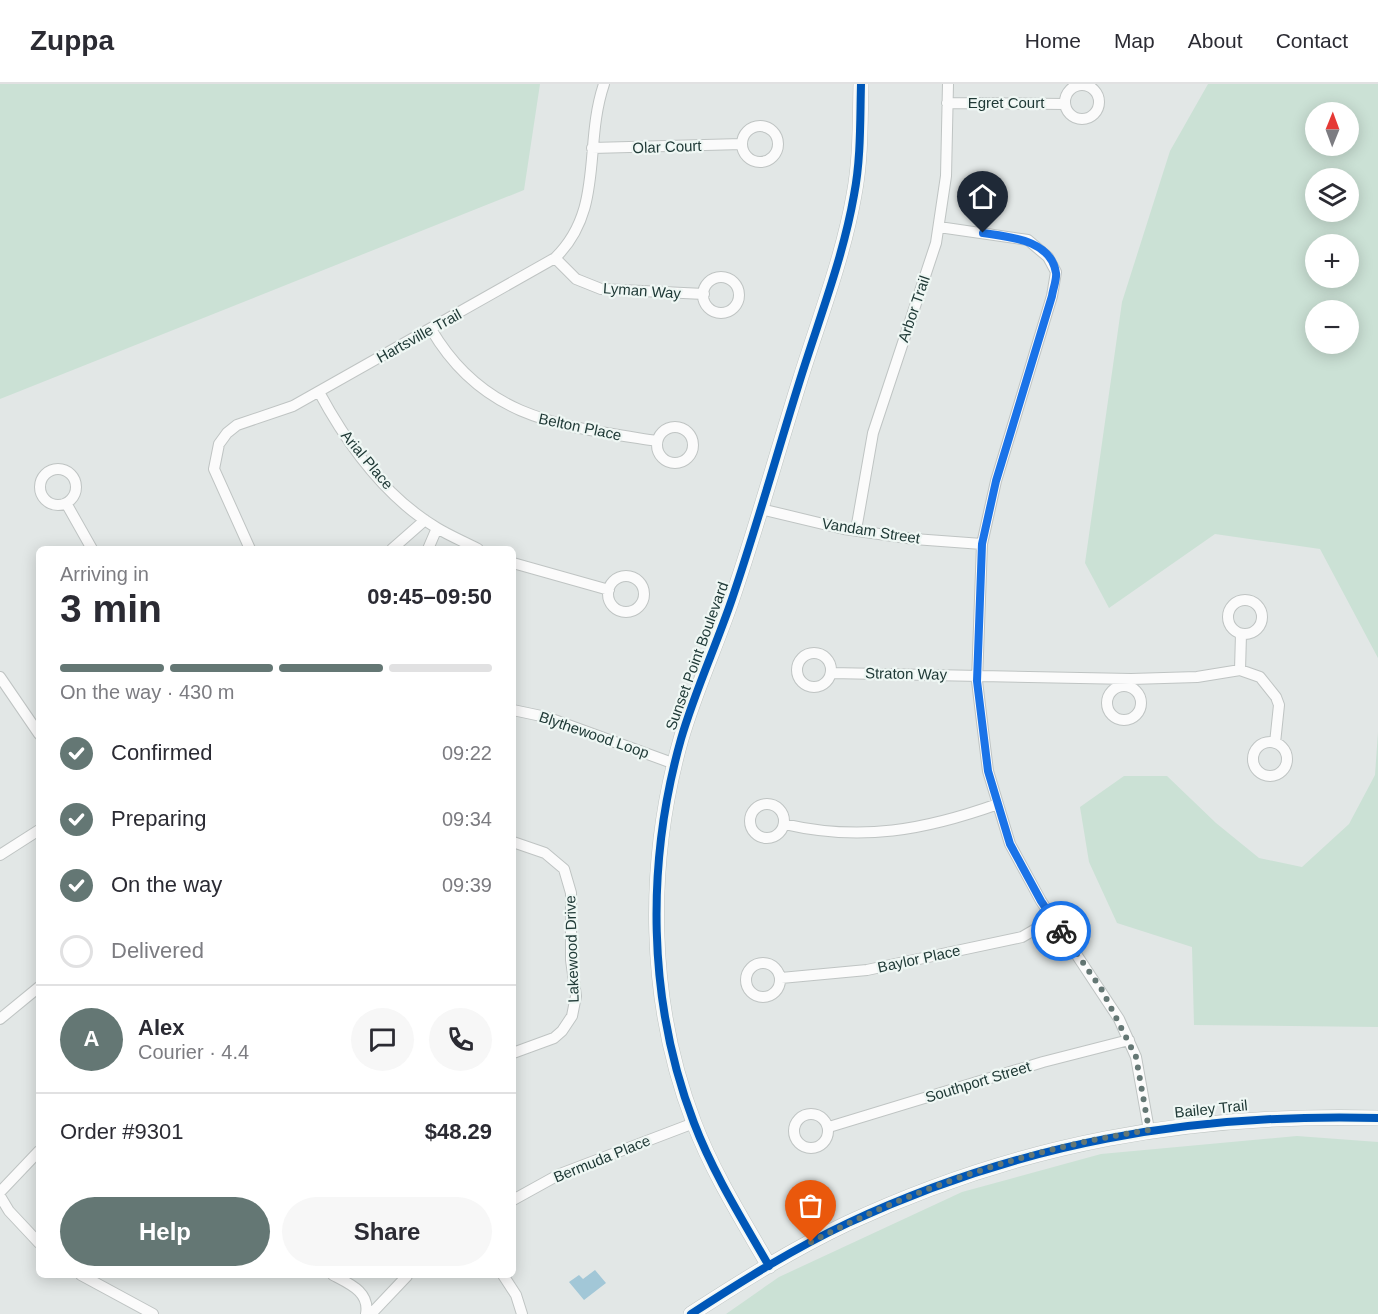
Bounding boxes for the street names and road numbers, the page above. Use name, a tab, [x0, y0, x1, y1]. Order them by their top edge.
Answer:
street label: Egret Court	[968, 94, 1045, 111]
street label: Olar Court	[632, 137, 703, 156]
street label: Arbor Trail	[894, 273, 933, 344]
street label: Lyman Way	[602, 279, 682, 302]
street label: Hartsville Trail	[373, 305, 464, 366]
street label: Belton Place	[537, 409, 623, 444]
street label: Arial Place	[338, 427, 397, 493]
street label: Vandam Street	[821, 514, 922, 547]
street label: Sunset Point Boulevard	[662, 579, 731, 732]
street label: Straton Way	[865, 664, 948, 683]
street label: Blythewood Loop	[537, 708, 651, 761]
street label: Lakewood Drive	[561, 895, 582, 1003]
street label: Baylor Place	[876, 941, 962, 976]
street label: Southport Street	[923, 1057, 1033, 1106]
street label: Bailey Trail	[1174, 1096, 1248, 1121]
street label: Bermuda Place	[551, 1131, 653, 1186]

